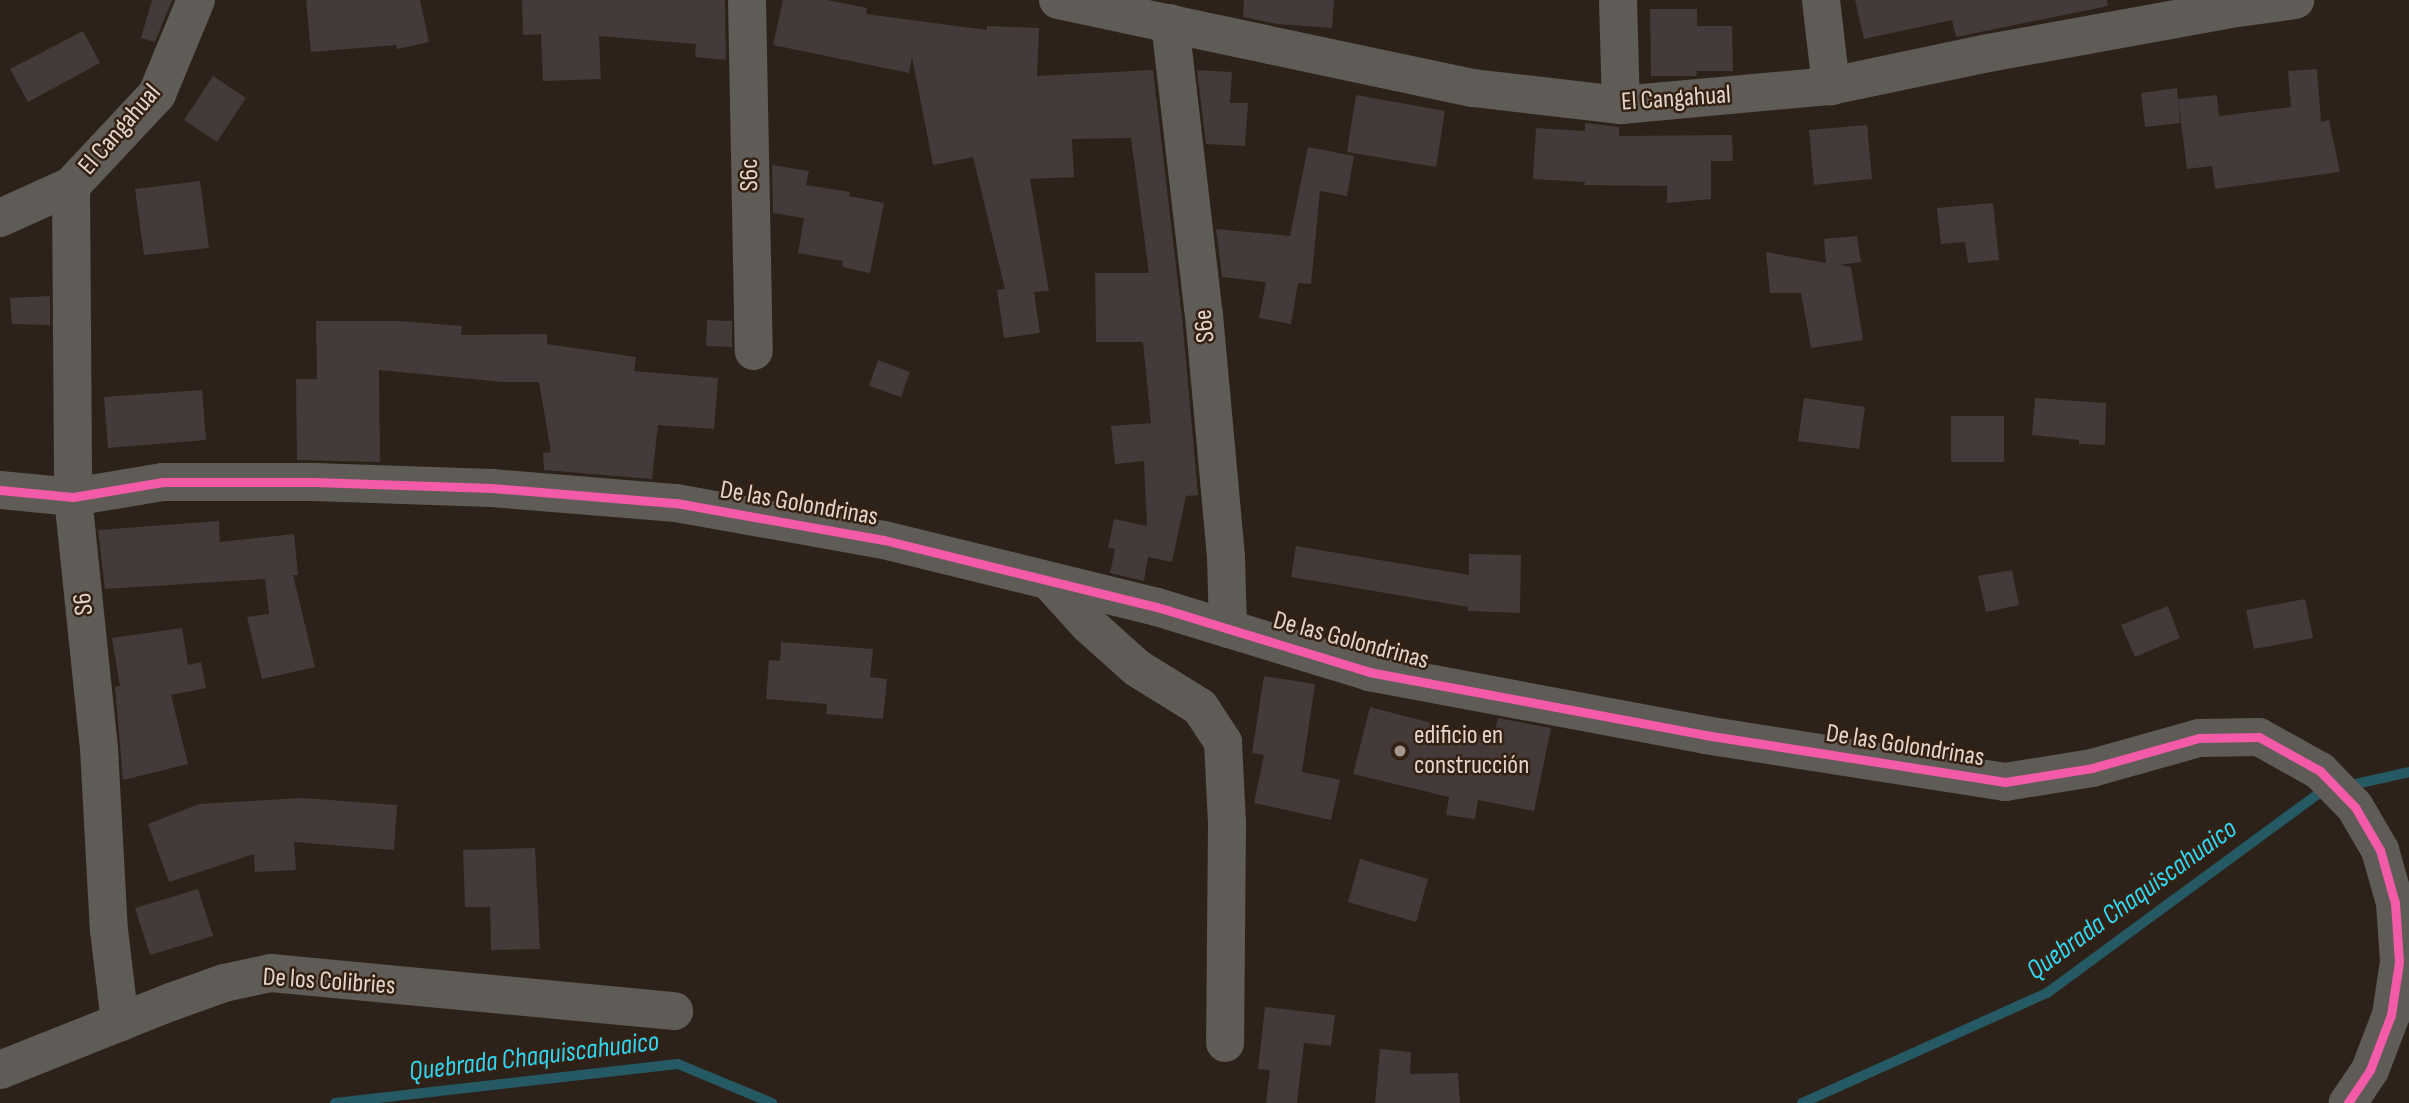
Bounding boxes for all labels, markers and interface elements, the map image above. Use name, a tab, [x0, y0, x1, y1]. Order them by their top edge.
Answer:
street label: El Cangahual	[72, 78, 168, 182]
street label: El Cangahual	[1620, 80, 1732, 118]
street label: S6c	[734, 158, 766, 192]
street label: S6e	[1188, 308, 1222, 344]
street label: De las Golondrinas	[718, 475, 880, 533]
street label: S6	[67, 591, 101, 617]
street label: De las Golondrinas	[1270, 605, 1432, 677]
street label: De las Golondrinas	[1824, 718, 1986, 774]
place label: edificio en construcción	[1414, 720, 1529, 782]
marker: edificio en construcción	[1392, 743, 1408, 759]
water label: Quebrada Chaquiscahuaico	[2020, 812, 2244, 988]
street label: De los Colibries	[262, 962, 396, 1002]
water label: Quebrada Chaquiscahuaico	[407, 1025, 661, 1089]

